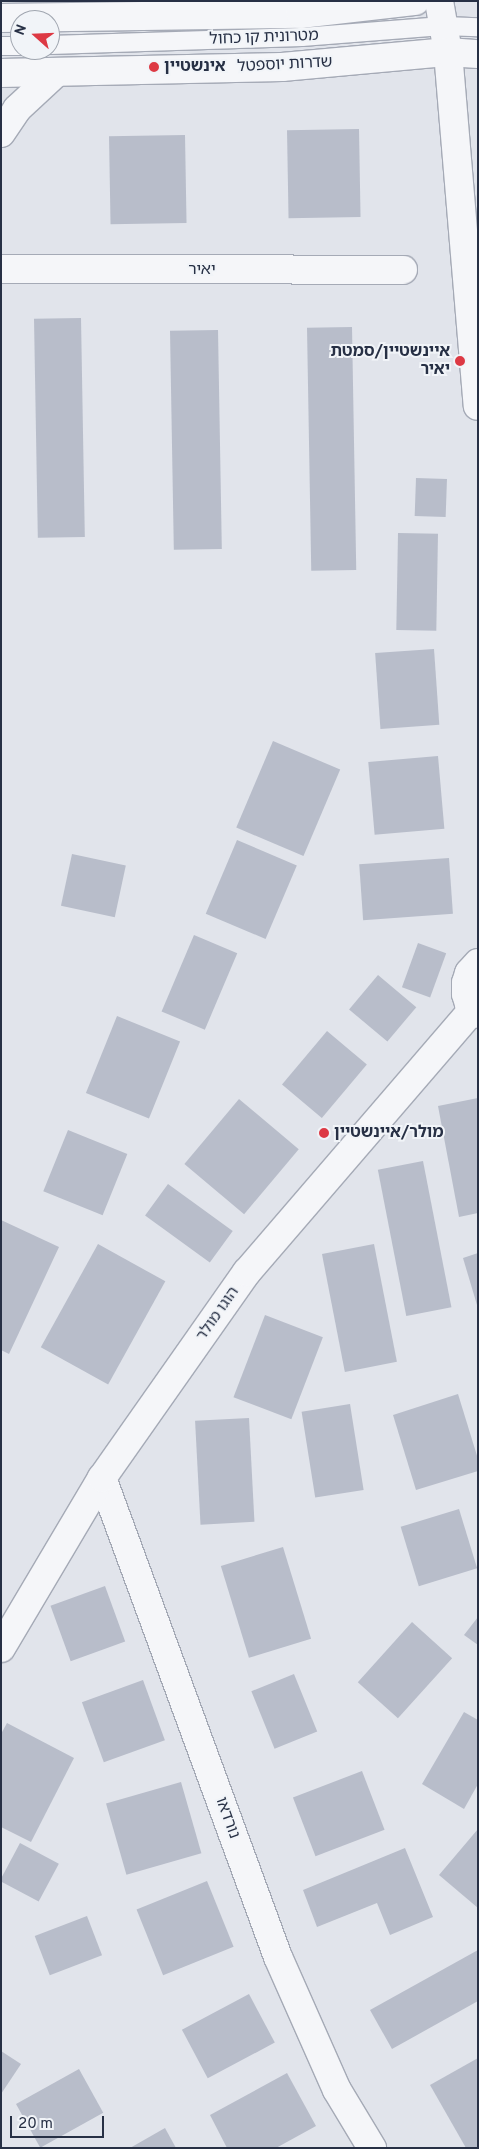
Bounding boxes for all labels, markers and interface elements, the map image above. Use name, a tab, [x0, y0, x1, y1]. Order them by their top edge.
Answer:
north arrow	[10, 10, 60, 60]
text: N	[12, 22, 31, 38]
street label: מטרונית קו כחול	[209, 26, 319, 50]
street label: שדרות יוספטל	[237, 53, 333, 77]
place label: אינשטיין	[164, 57, 226, 77]
marker: אינשטיין	[148, 61, 160, 73]
street label: יאיר	[188, 260, 216, 280]
place label: איינשטיין/סמטת יאיר	[330, 342, 450, 380]
marker: איינשטיין/סמטת יאיר	[454, 355, 466, 367]
place label: מולר/איינשטיין	[334, 1123, 443, 1143]
marker: מולר/איינשטיין	[318, 1127, 330, 1139]
street label: הוגו מולר	[192, 1283, 244, 1345]
street label: נורדאו	[211, 1795, 243, 1841]
scale bar	[12, 2106, 106, 2138]
text: 20 m	[18, 2115, 53, 2134]

